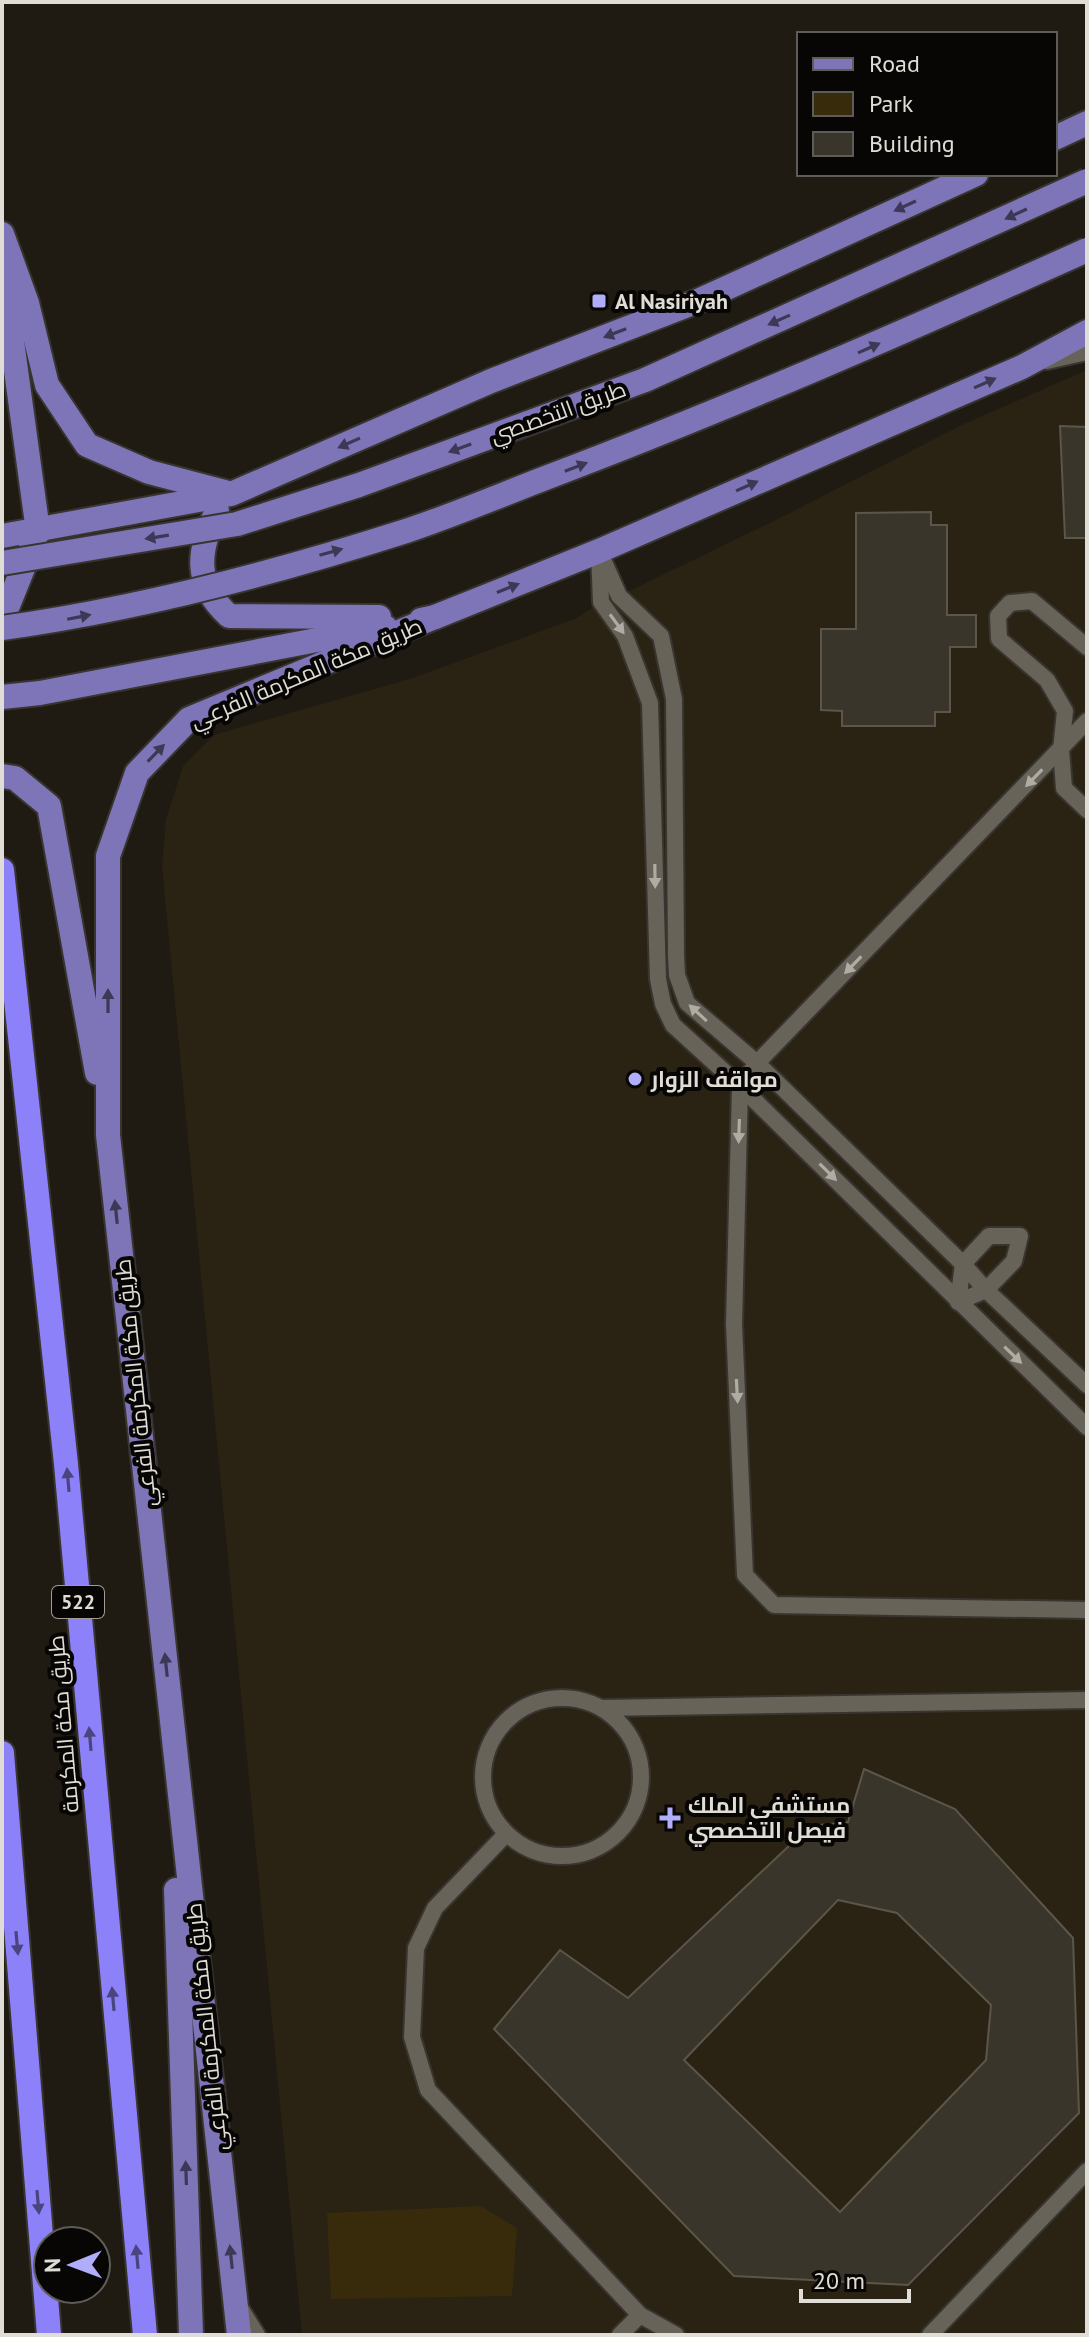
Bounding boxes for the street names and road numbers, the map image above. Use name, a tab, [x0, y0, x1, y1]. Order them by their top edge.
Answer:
street label: طريق التخصصي	[486, 375, 631, 452]
street label: طريق مكة المكرمة الفرعي	[186, 611, 427, 737]
street label: طريق مكة المكرمة الفرعي	[108, 1257, 165, 1508]
road number: 522	[52, 1586, 104, 1618]
street label: طريق مكة المكرمة	[41, 1634, 85, 1814]
street label: طريق مكة المكرمة الفرعي	[179, 1901, 236, 2152]

